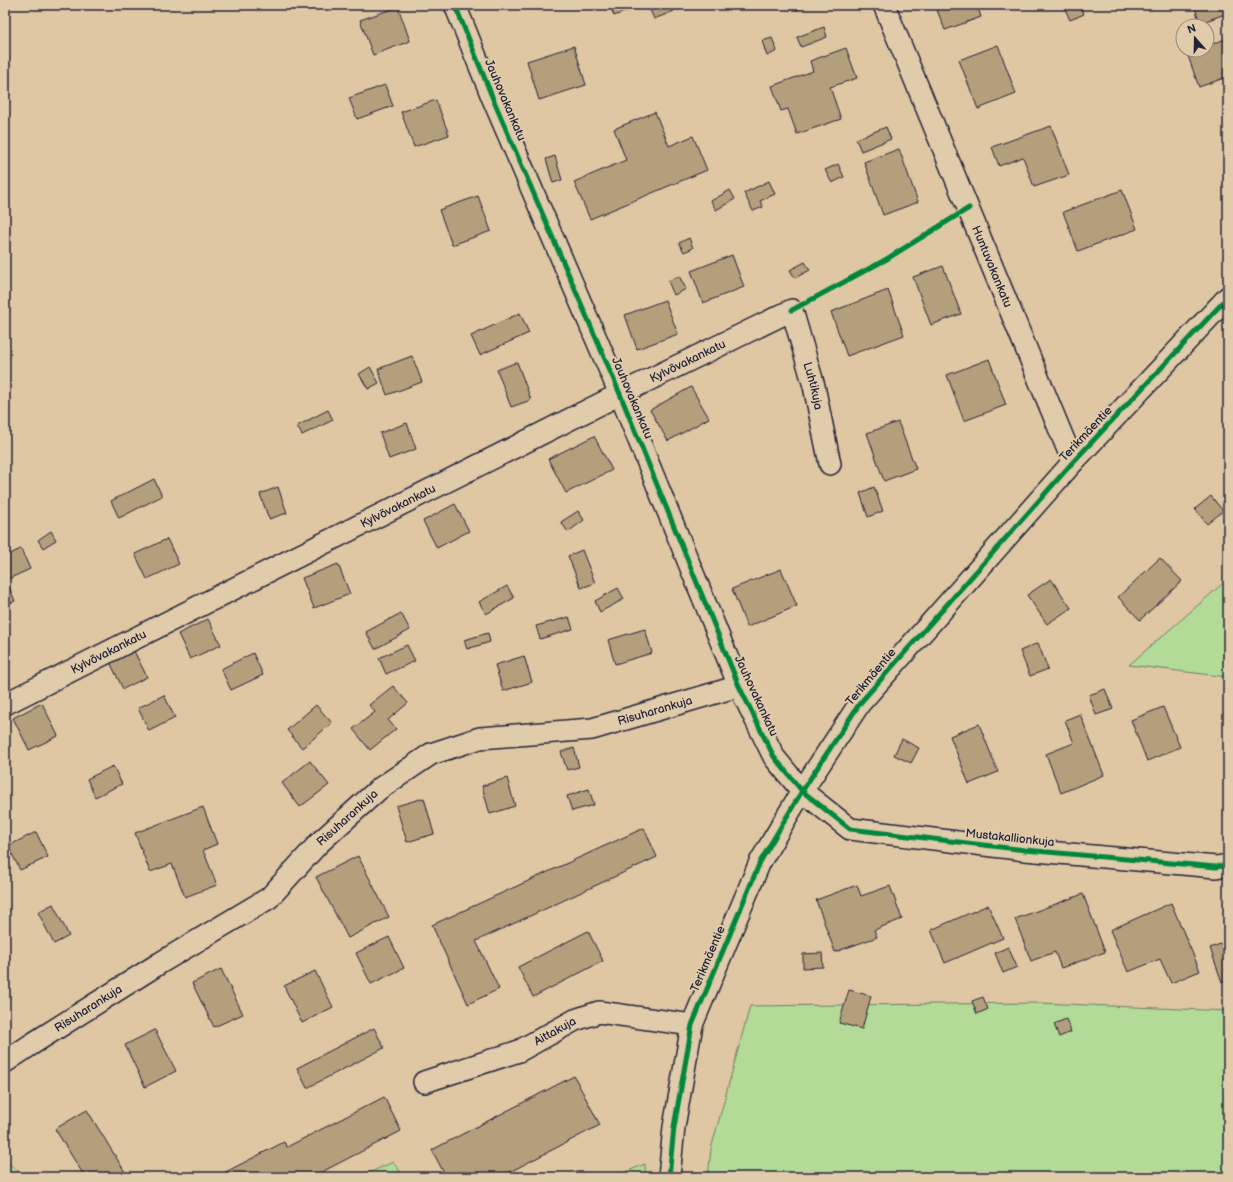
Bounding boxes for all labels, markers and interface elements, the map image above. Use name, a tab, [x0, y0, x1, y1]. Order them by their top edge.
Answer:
north arrow	[1175, 18, 1215, 58]
text: N	[1186, 22, 1198, 37]
street label: Jauhovakankatu	[481, 57, 529, 143]
street label: Huntuvakankatu	[969, 223, 1016, 310]
street label: Kylvövakankatu	[647, 336, 728, 386]
street label: Jauhovakankatu	[608, 355, 656, 441]
street label: Luhtikuja	[800, 360, 826, 411]
street label: Terikmäentie	[1057, 403, 1115, 465]
street label: Kylvövakankatu	[358, 481, 438, 531]
street label: Kylvövakankatu	[68, 627, 149, 677]
street label: Terikmäentie	[843, 645, 899, 709]
street label: Jauhovakankatu	[731, 653, 781, 739]
street label: Risuharankuja	[616, 693, 694, 729]
street label: Risuharankuja	[313, 786, 381, 849]
street label: Mustakallionkuja	[965, 826, 1055, 850]
street label: Terikmäentie	[687, 924, 729, 994]
street label: Risuharankuja	[52, 981, 125, 1035]
street label: Aittakuja	[531, 1013, 579, 1049]

